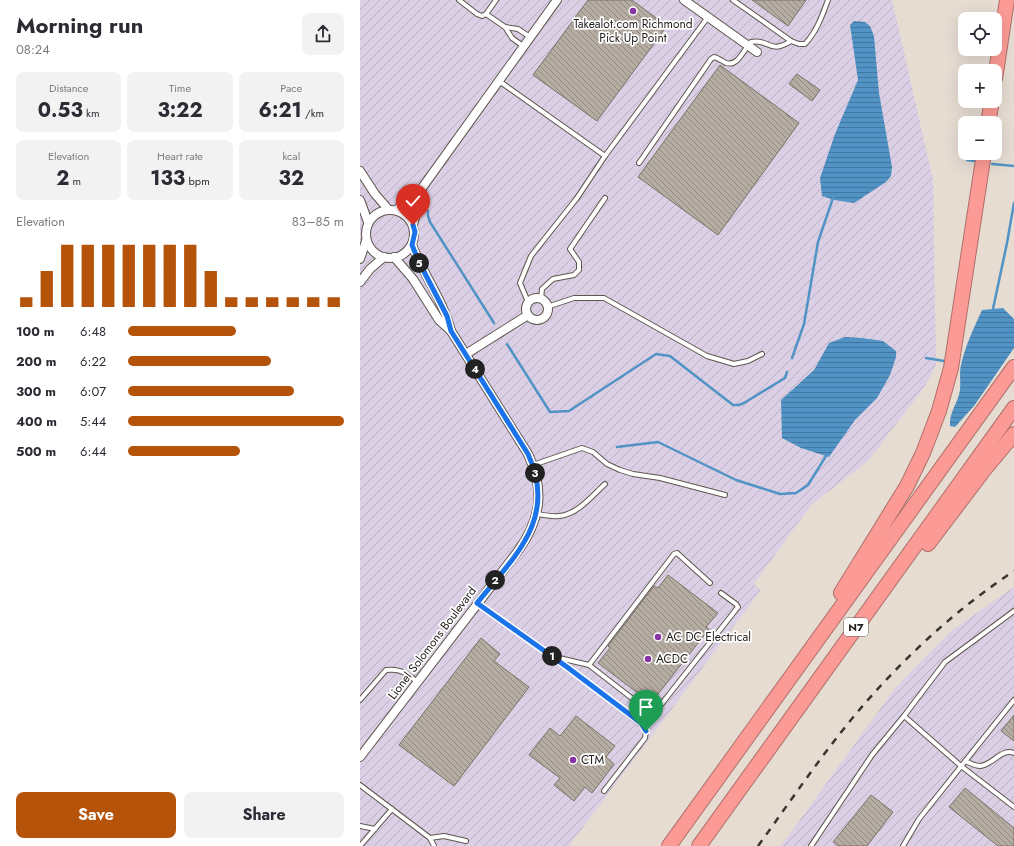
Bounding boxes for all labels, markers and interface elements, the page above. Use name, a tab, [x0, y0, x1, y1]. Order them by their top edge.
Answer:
marker: Takealot.com Richmond Pick Up Point	[628, 6, 638, 16]
text: Morning run	[16, 9, 143, 41]
map controls	[958, 12, 1002, 160]
button: locate	[958, 12, 1002, 56]
button: share	[302, 13, 344, 55]
place label: Takealot.com Richmond Pick Up Point	[573, 15, 693, 47]
text: 08:24	[16, 40, 50, 59]
button: +	[958, 64, 1002, 108]
text: Distance	[49, 80, 88, 96]
text: Time	[169, 80, 191, 96]
text: Pace	[280, 80, 302, 96]
text: 0.53	[38, 96, 83, 125]
text: 3:22	[157, 96, 203, 125]
text: 6:21	[259, 96, 302, 125]
text: km	[83, 105, 100, 121]
text: /km	[302, 105, 324, 121]
button: −	[958, 116, 1002, 160]
text: Elevation	[48, 148, 89, 164]
text: Heart rate	[157, 148, 203, 164]
text: kcal	[282, 148, 300, 164]
text: 2	[56, 164, 69, 193]
text: 133	[150, 164, 185, 193]
text: 32	[279, 164, 304, 193]
text: m	[69, 173, 81, 189]
text: bpm	[185, 173, 210, 189]
pin	[396, 184, 430, 225]
icon: check	[402, 190, 424, 212]
text: Elevation	[16, 212, 65, 231]
text: 83–85 m	[292, 212, 344, 231]
pin: 5	[409, 253, 429, 273]
text: 5	[415, 255, 423, 271]
text: 100 m	[16, 322, 54, 341]
text: 6:48	[80, 322, 106, 341]
text: 200 m	[16, 352, 56, 371]
text: 6:22	[80, 352, 106, 371]
pin: 4	[465, 359, 485, 379]
text: 4	[471, 361, 479, 377]
text: 300 m	[16, 382, 56, 401]
text: 6:07	[80, 382, 106, 401]
text: 400 m	[16, 412, 57, 431]
text: 5:44	[80, 412, 106, 431]
text: 500 m	[16, 442, 56, 461]
text: 6:44	[80, 442, 107, 461]
pin: 3	[525, 463, 545, 483]
text: 3	[532, 465, 538, 481]
pin: 2	[485, 570, 505, 590]
text: 2	[491, 572, 499, 588]
street label: Lionel Solomons Boulevard	[383, 583, 481, 703]
road number: N7	[844, 618, 868, 636]
place label: AC DC Electrical	[666, 628, 751, 646]
marker: AC DC Electrical	[653, 632, 663, 642]
pin: 1	[542, 646, 562, 666]
text: 1	[549, 648, 555, 664]
place label: ACDC	[656, 650, 688, 668]
marker: ACDC	[643, 654, 653, 664]
pin	[629, 690, 663, 731]
icon: arrive	[635, 696, 657, 718]
place label: CTM	[581, 751, 604, 769]
marker: CTM	[568, 755, 578, 765]
button: Save	[16, 792, 176, 838]
button: Share	[184, 792, 344, 838]

